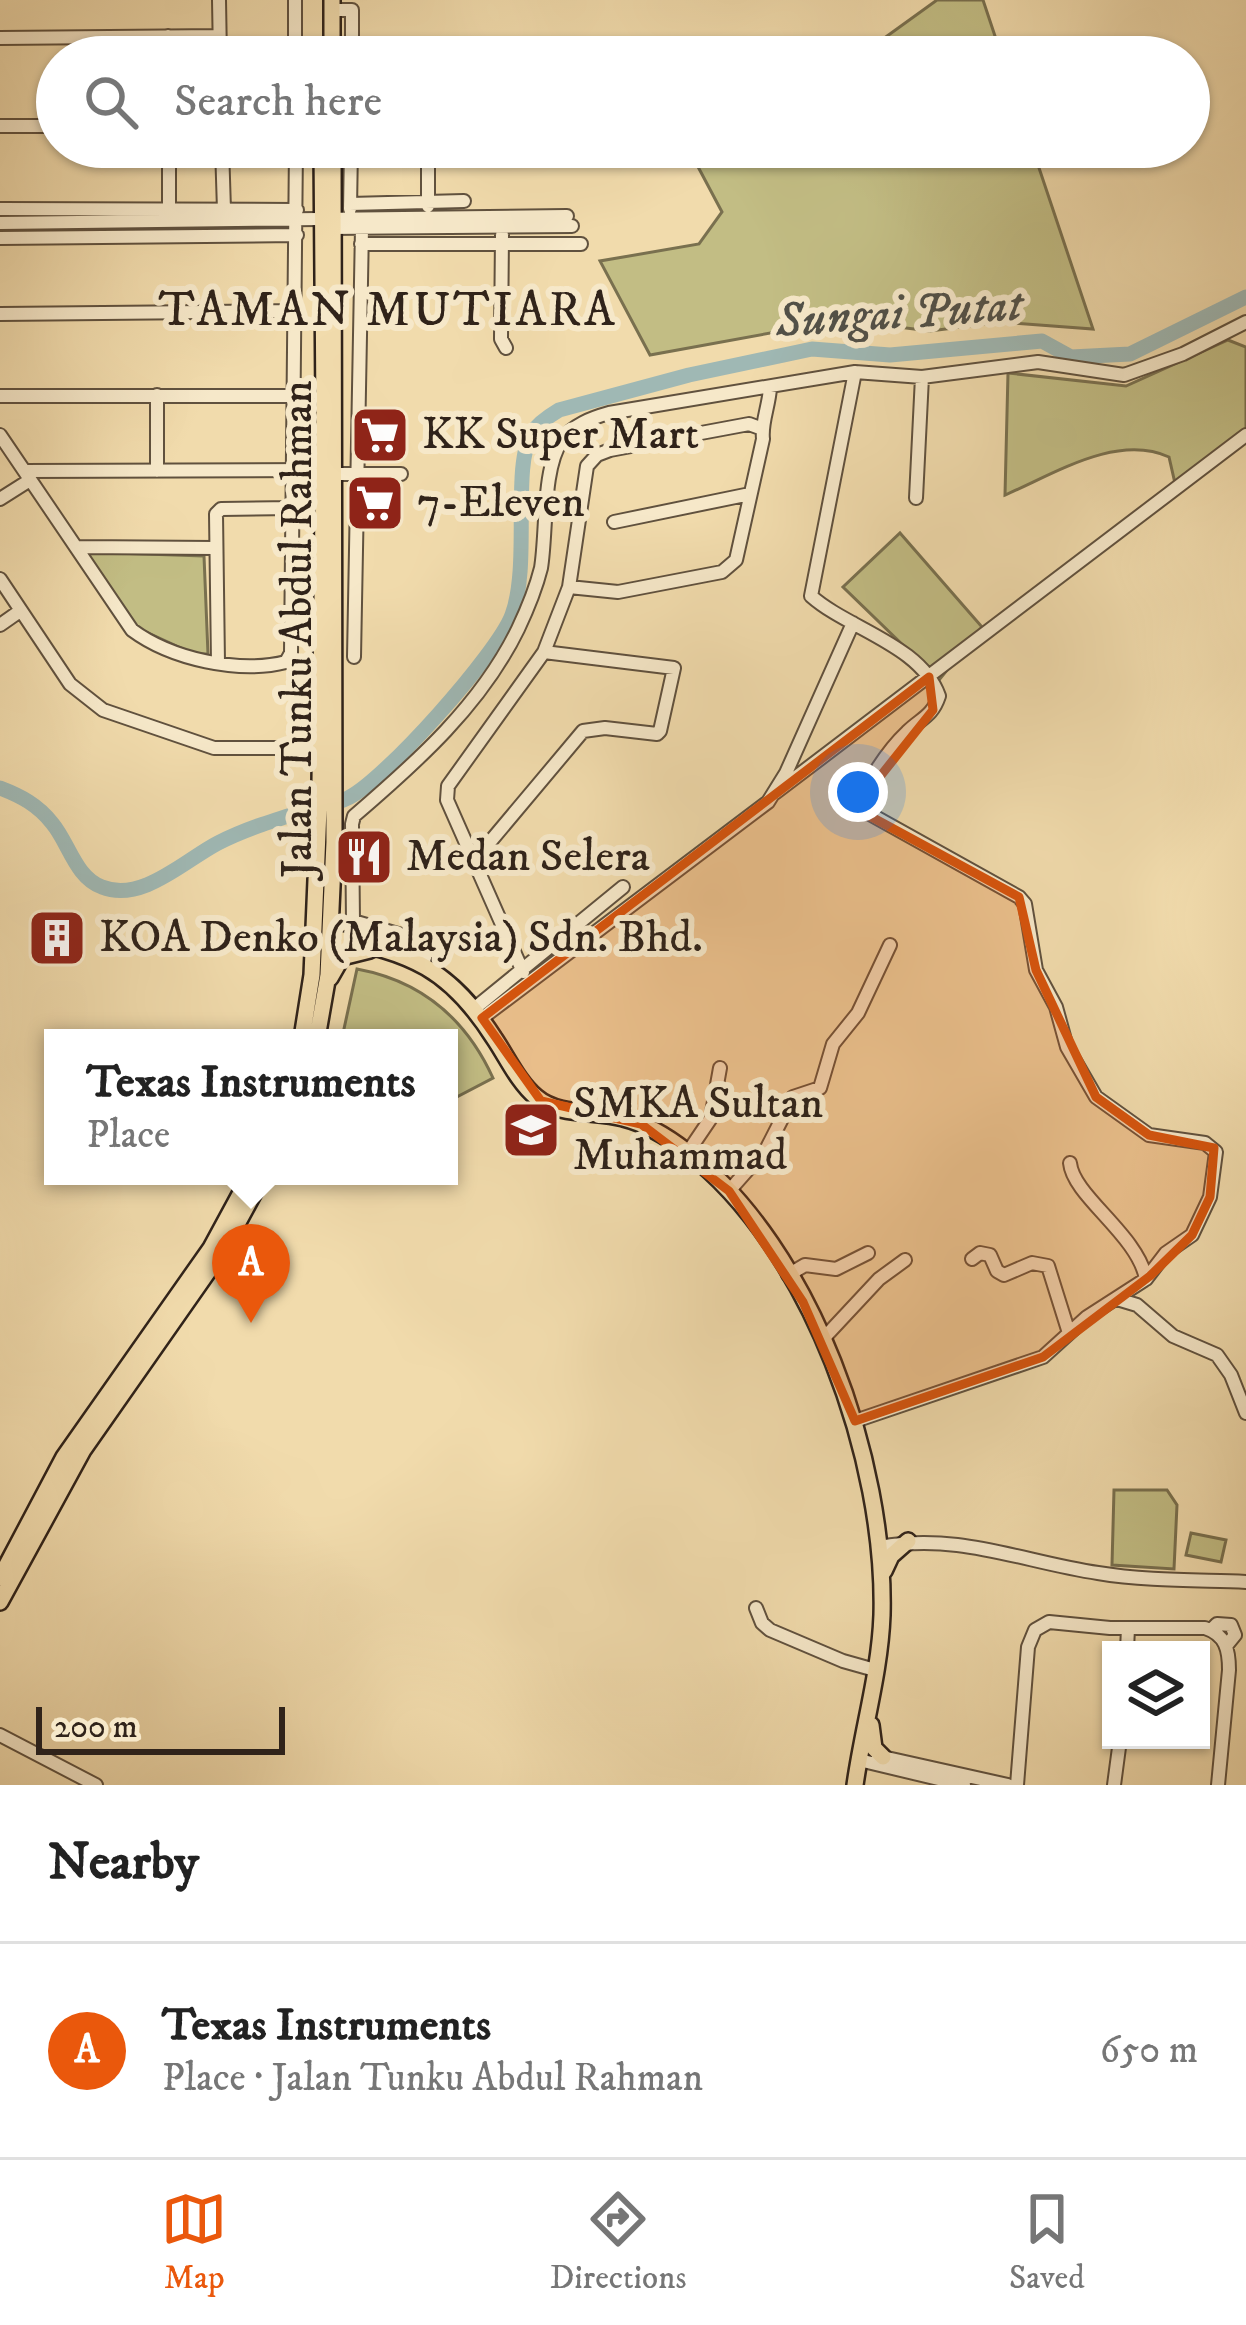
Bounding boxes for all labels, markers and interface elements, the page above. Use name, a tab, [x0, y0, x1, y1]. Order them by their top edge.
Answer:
search box	[36, 36, 1210, 168]
icon: search	[78, 69, 144, 135]
text: Search here	[174, 74, 382, 130]
water label: Sungai Putat	[773, 275, 1028, 353]
district label: TAMAN MUTIARA	[159, 281, 617, 341]
street label: Jalan Tunku Abdul Rahman	[270, 380, 326, 882]
supermarket icon: KK Super Mart	[349, 404, 411, 466]
place label: KK Super Mart	[422, 407, 699, 463]
supermarket icon: 7-Eleven	[344, 472, 406, 534]
place label: 7-Eleven	[417, 475, 585, 531]
your location	[828, 762, 888, 822]
restaurant icon: Medan Selera	[333, 826, 395, 888]
place label: Medan Selera	[406, 829, 650, 885]
building icon: KOA Denko (Malaysia) Sdn. Bhd.	[26, 907, 88, 969]
place label: KOA Denko (Malaysia) Sdn. Bhd.	[99, 910, 703, 966]
popup	[44, 1029, 458, 1185]
text: Texas Instruments	[86, 1055, 416, 1111]
place label: SMKA Sultan Muhammad	[573, 1076, 823, 1184]
school or university icon: SMKA Sultan Muhammad	[500, 1099, 562, 1161]
text: Place	[86, 1111, 170, 1160]
pin: A	[212, 1224, 290, 1323]
map controls	[1102, 1641, 1210, 1749]
button: layers	[1102, 1641, 1210, 1749]
scale bar	[36, 1701, 285, 1754]
text: 200 m	[54, 1707, 138, 1748]
text: Nearby	[48, 1831, 199, 1895]
text: Texas Instruments	[162, 1998, 491, 2054]
text: A	[75, 2026, 99, 2075]
text: 650 m	[1100, 2026, 1198, 2075]
text: Place · Jalan Tunku Abdul Rahman	[162, 2054, 703, 2103]
tab: Map	[161, 2186, 227, 2299]
tab: Directions	[550, 2186, 686, 2299]
tab: Saved	[1009, 2186, 1085, 2299]

